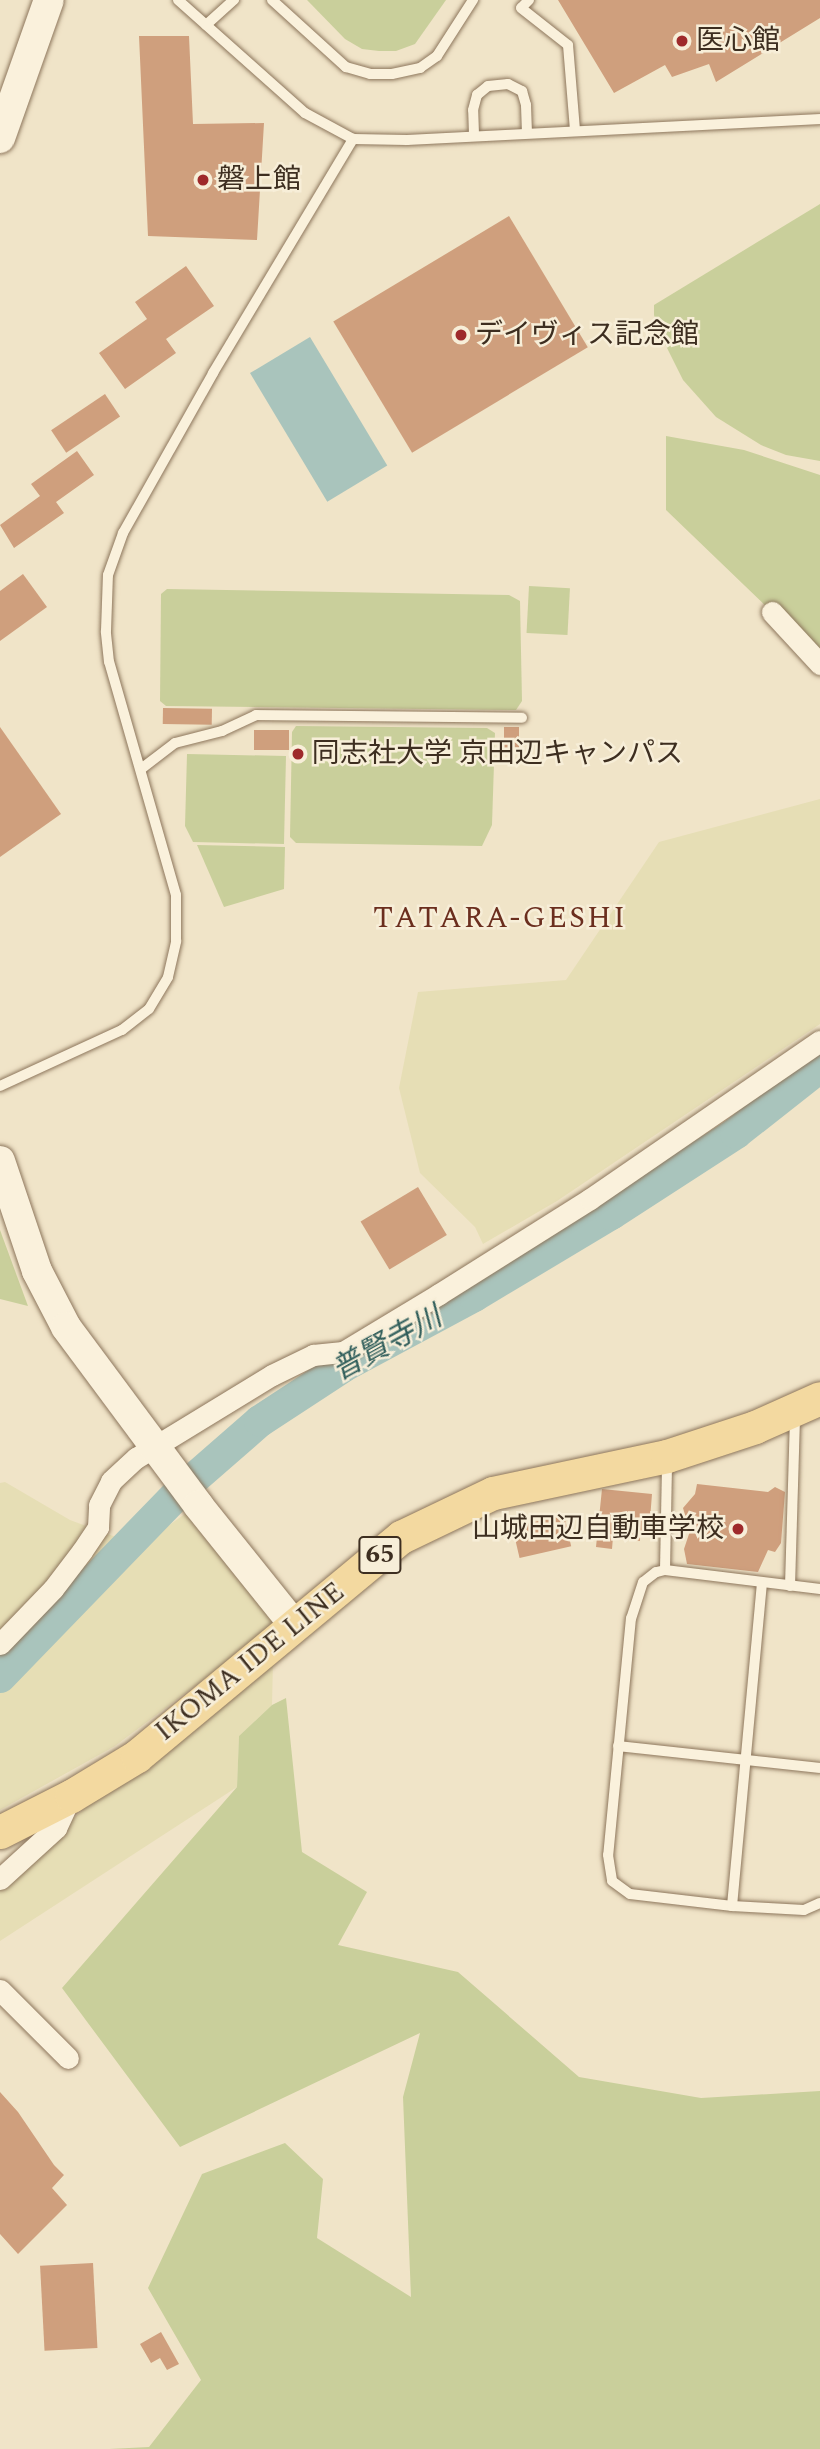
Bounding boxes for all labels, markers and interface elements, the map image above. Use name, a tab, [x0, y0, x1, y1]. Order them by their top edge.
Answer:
place label: 医心館	[696, 24, 780, 58]
marker: 医心館	[674, 33, 690, 49]
place label: 磐上館	[217, 163, 301, 197]
marker: 磐上館	[195, 172, 211, 188]
place label: デイヴィス記念館	[475, 318, 699, 352]
marker: デイヴィス記念館	[453, 327, 469, 343]
place label: 同志社大学 京田辺キャンパス	[312, 737, 683, 771]
marker: 同志社大学 京田辺キャンパス	[290, 746, 306, 762]
district label: TATARA-GESHI	[375, 900, 625, 936]
water label: 普賢寺川	[326, 1299, 448, 1389]
place label: 山城田辺自動車学校	[472, 1512, 724, 1546]
marker: 山城田辺自動車学校	[730, 1521, 746, 1537]
road number: 65	[357, 1532, 403, 1578]
street label: IKOMA IDE LINE	[149, 1575, 351, 1749]

